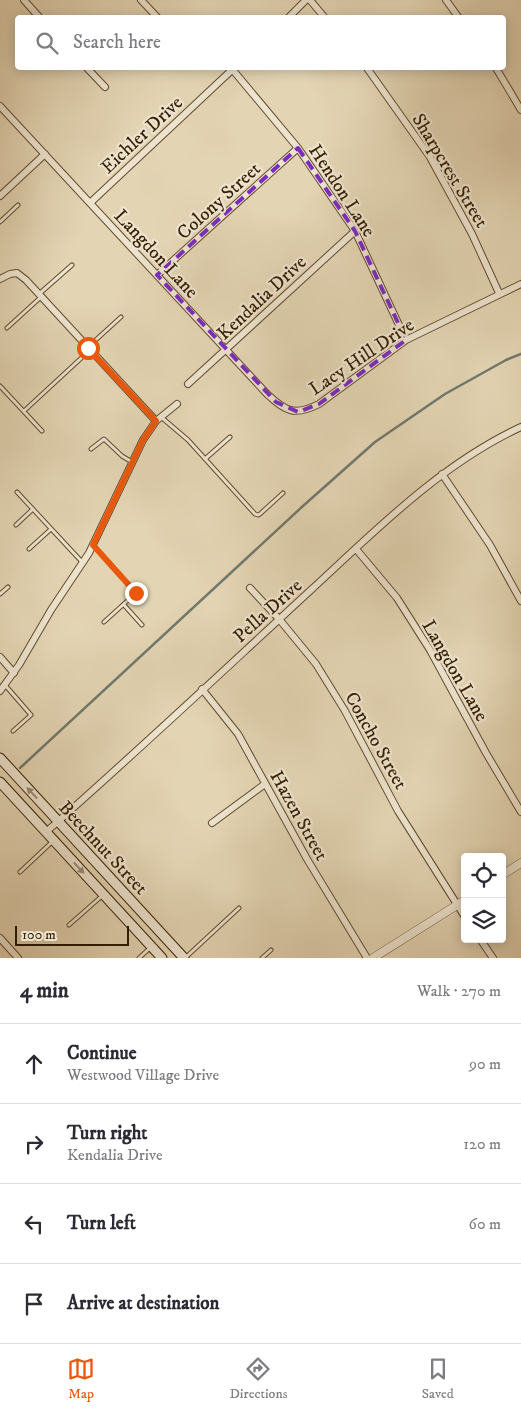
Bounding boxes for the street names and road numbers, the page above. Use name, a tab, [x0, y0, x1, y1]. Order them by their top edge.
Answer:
street label: Eichler Drive	[96, 91, 188, 179]
street label: Sharpcrest Street	[407, 109, 493, 232]
street label: Hendon Lane	[303, 140, 380, 241]
street label: Colony Street	[172, 158, 266, 245]
street label: Langdon Lane	[109, 205, 203, 303]
street label: Kendalia Drive	[213, 251, 311, 345]
street label: Lacy Hill Drive	[305, 314, 419, 401]
street label: Pella Drive	[229, 574, 307, 648]
street label: Langdon Lane	[416, 616, 493, 726]
street label: Concho Street	[339, 688, 412, 794]
street label: Hazen Street	[265, 767, 333, 865]
street label: Beechnut Street	[54, 796, 152, 900]

